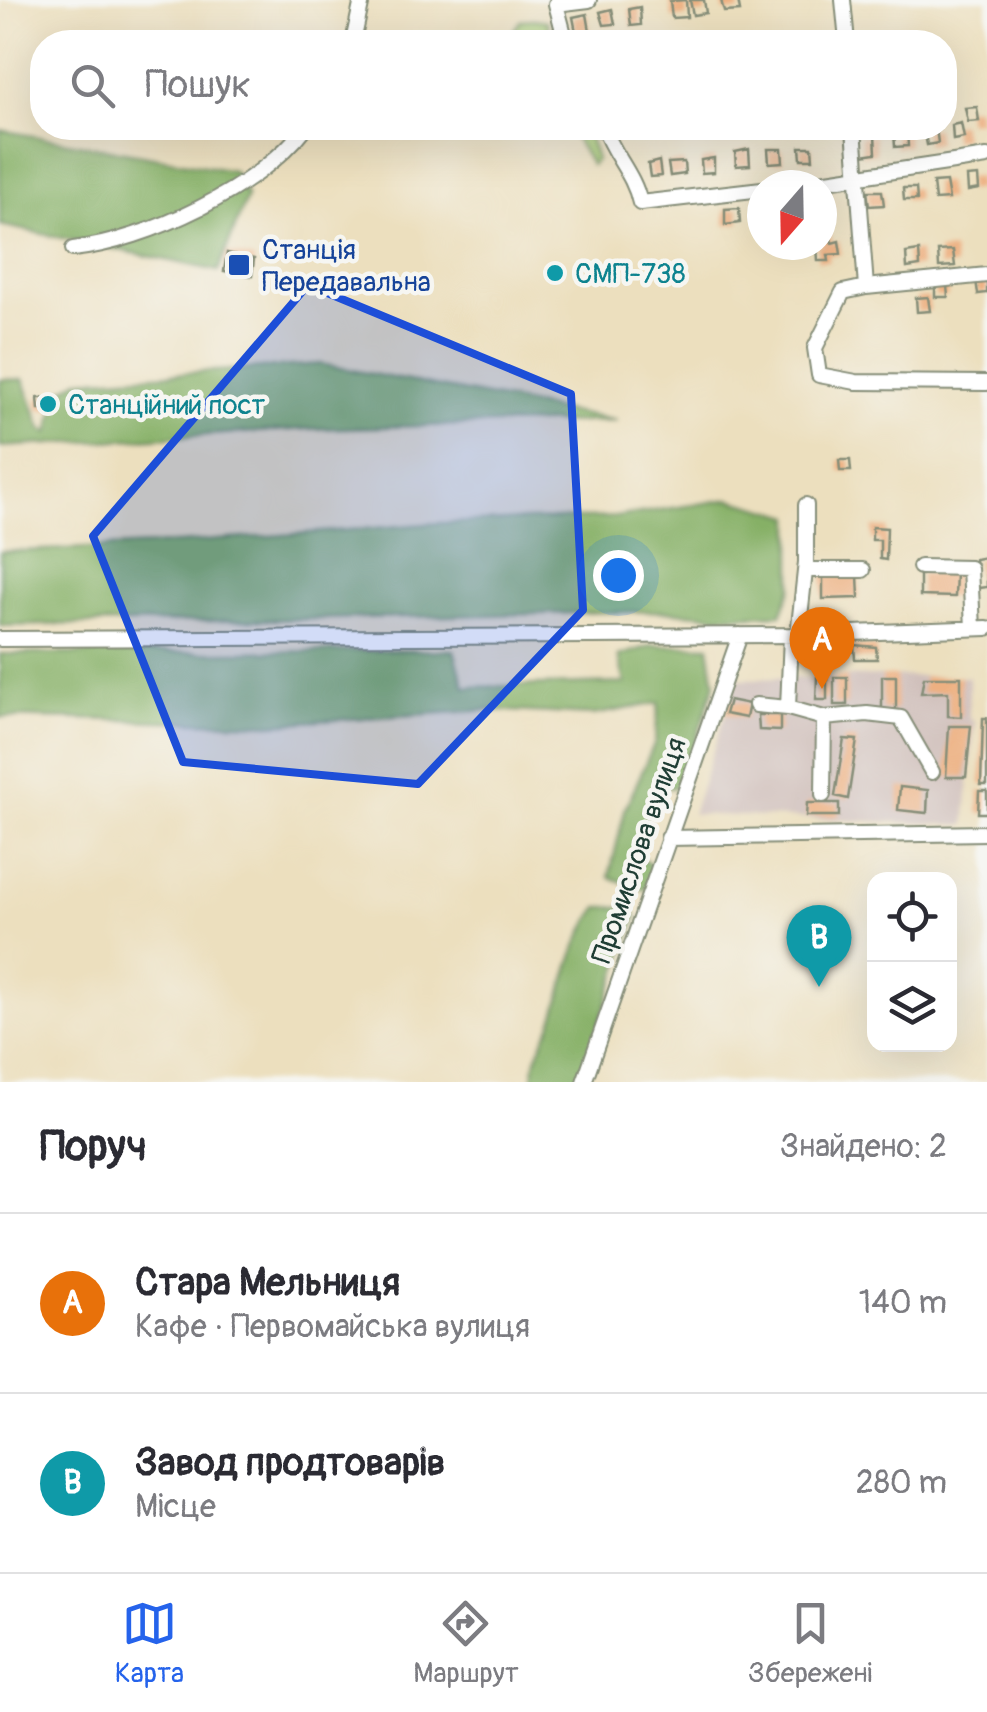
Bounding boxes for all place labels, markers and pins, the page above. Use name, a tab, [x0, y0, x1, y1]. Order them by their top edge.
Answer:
place label: Станція Передавальна	[262, 233, 431, 300]
marker: Станція Передавальна	[226, 252, 252, 278]
place label: СМП-738	[575, 257, 686, 292]
marker: СМП-738	[544, 262, 566, 284]
place label: Станційний пост	[68, 388, 265, 423]
marker: Станційний пост	[37, 393, 59, 415]
pin: A	[790, 606, 854, 689]
pin: B	[786, 904, 852, 987]

